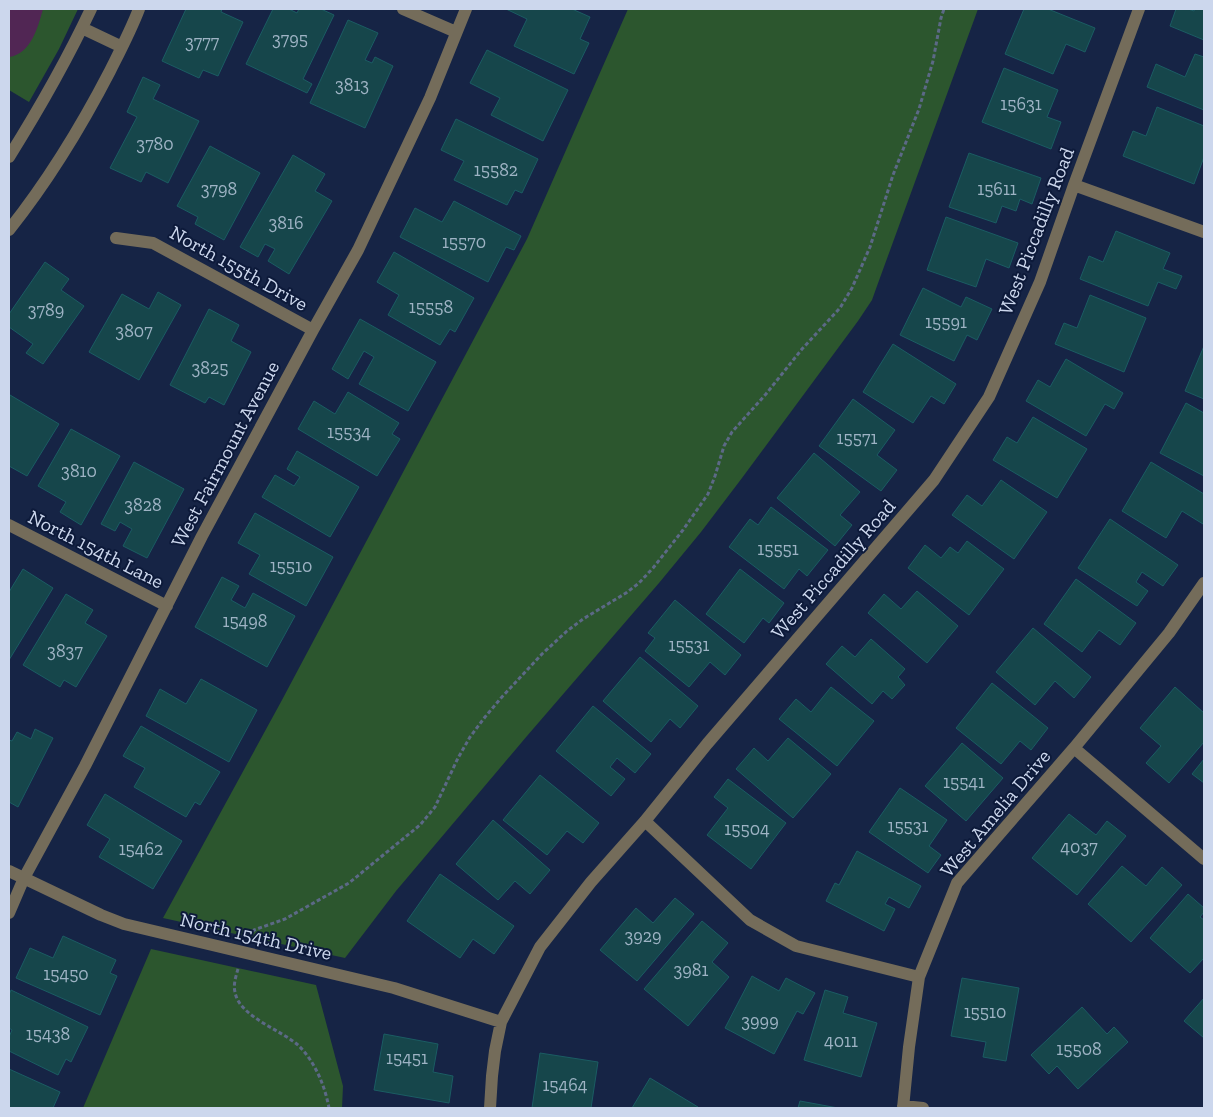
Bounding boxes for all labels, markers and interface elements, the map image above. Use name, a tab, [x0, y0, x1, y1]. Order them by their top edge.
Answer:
house number: 3795	[272, 28, 308, 50]
house number: 3777	[185, 31, 220, 53]
house number: 3813	[335, 74, 369, 96]
house number: 15631	[1000, 93, 1042, 115]
house number: 3780	[136, 133, 174, 155]
street label: West Piccadilly Road	[993, 144, 1079, 318]
house number: 15582	[474, 159, 518, 181]
house number: 3798	[201, 178, 237, 200]
house number: 15611	[977, 178, 1017, 200]
house number: 3816	[269, 212, 303, 234]
street label: North 155th Drive	[166, 220, 312, 316]
house number: 15570	[442, 231, 486, 253]
house number: 15558	[409, 296, 453, 318]
house number: 3789	[28, 299, 64, 321]
house number: 15591	[925, 311, 967, 333]
house number: 3807	[115, 320, 153, 342]
street label: West Fairmount Avenue	[166, 357, 284, 551]
house number: 3825	[192, 357, 228, 379]
house number: 15534	[327, 421, 371, 443]
house number: 15571	[837, 427, 877, 449]
house number: 3810	[61, 460, 97, 482]
house number: 3828	[124, 494, 162, 516]
street label: West Piccadilly Road	[766, 494, 900, 644]
street label: North 154th Lane	[24, 504, 168, 594]
house number: 15551	[757, 538, 799, 560]
house number: 15510	[270, 555, 312, 577]
house number: 15498	[222, 610, 268, 632]
house number: 15531	[668, 634, 710, 656]
house number: 3837	[47, 640, 83, 662]
street label: West Amelia Drive	[935, 744, 1055, 882]
house number: 15541	[943, 771, 985, 793]
house number: 15531	[887, 815, 929, 837]
house number: 15504	[724, 818, 770, 840]
house number: 4037	[1060, 836, 1098, 858]
house number: 15462	[119, 838, 163, 860]
street label: North 154th Drive	[178, 907, 334, 965]
house number: 3929	[624, 925, 662, 947]
house number: 3981	[674, 959, 709, 981]
house number: 15450	[43, 963, 89, 985]
house number: 15510	[964, 1001, 1006, 1023]
house number: 3999	[741, 1010, 779, 1032]
house number: 15438	[26, 1023, 70, 1045]
house number: 4011	[824, 1030, 858, 1052]
house number: 15508	[1056, 1038, 1102, 1060]
house number: 15451	[386, 1047, 428, 1069]
house number: 15464	[542, 1074, 588, 1096]

